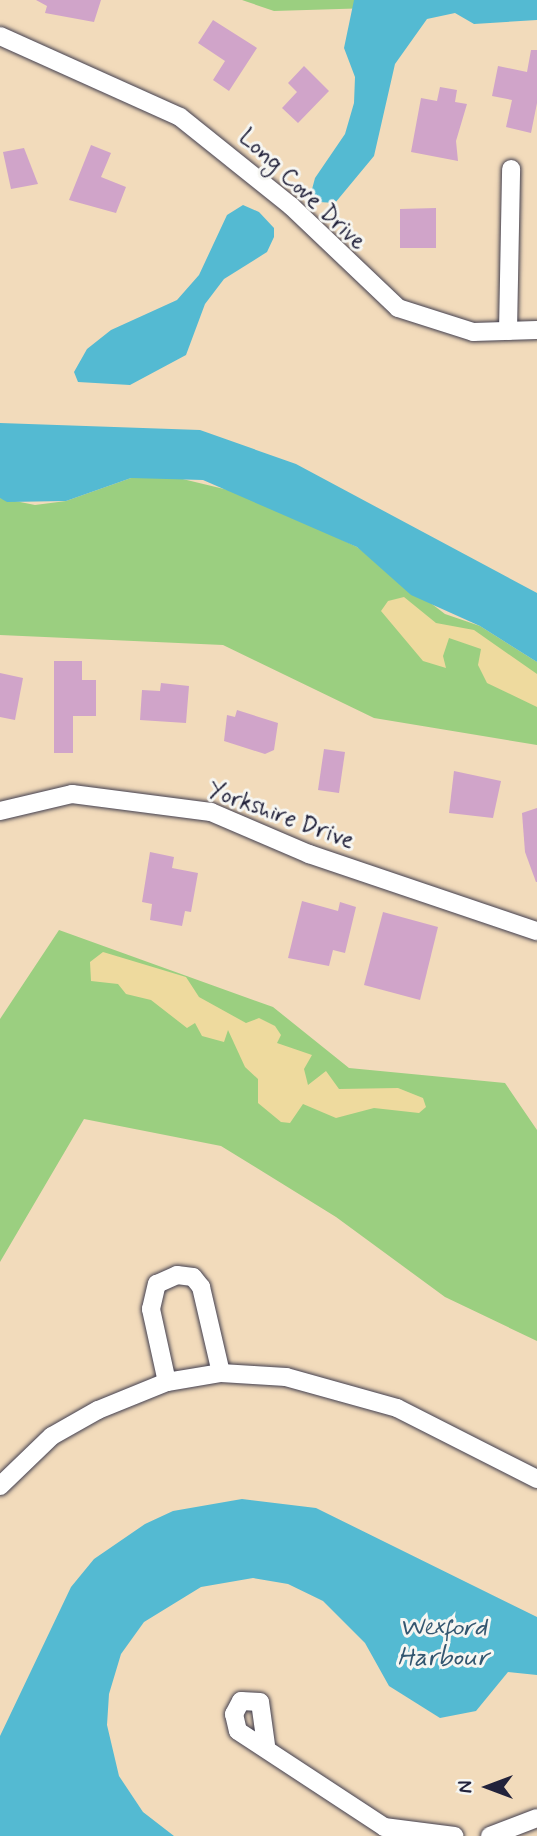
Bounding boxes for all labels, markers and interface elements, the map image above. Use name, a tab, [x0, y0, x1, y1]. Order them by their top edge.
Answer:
street label: Long Cove Drive	[232, 124, 372, 256]
street label: Yorkshire Drive	[205, 776, 357, 856]
water label: Wexford Harbour	[397, 1613, 489, 1674]
north arrow	[453, 1752, 523, 1822]
text: N	[454, 1781, 479, 1793]

